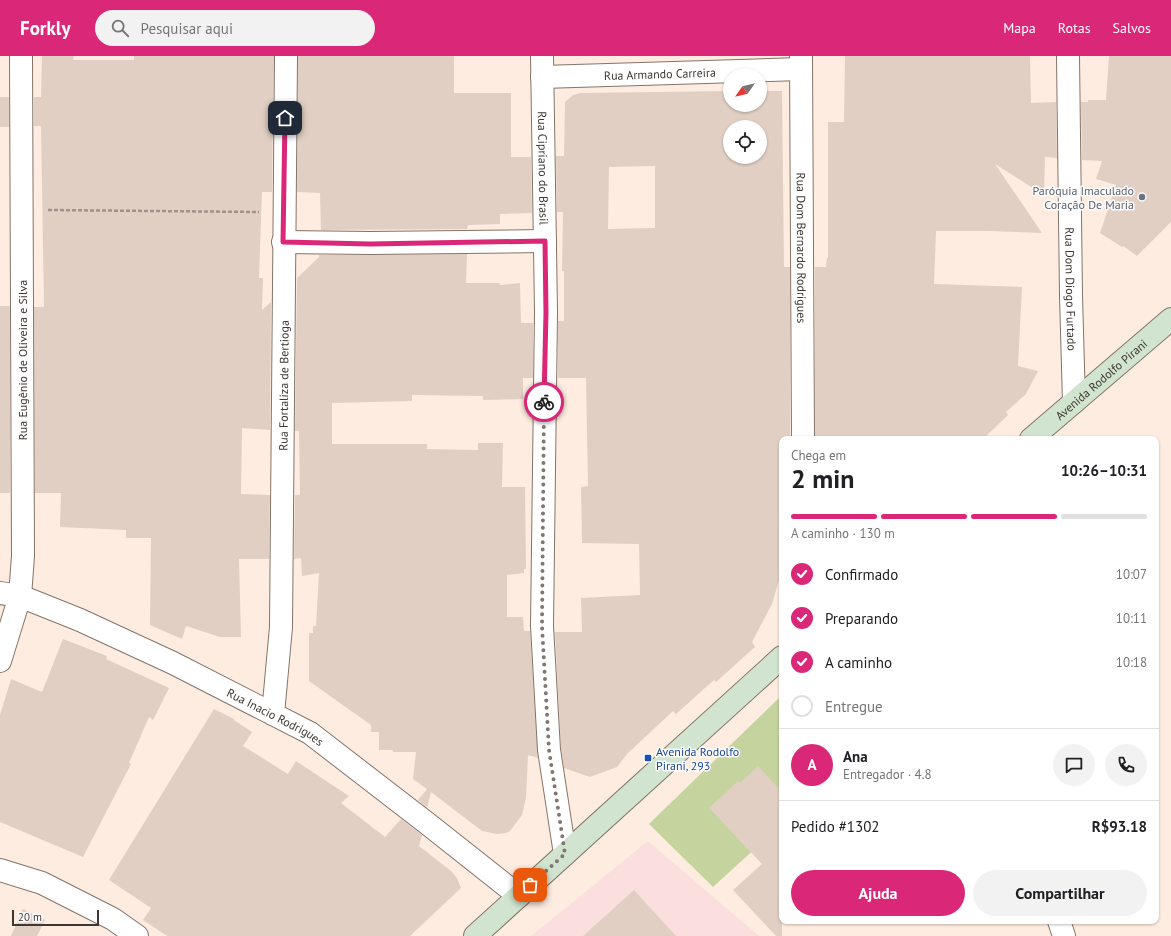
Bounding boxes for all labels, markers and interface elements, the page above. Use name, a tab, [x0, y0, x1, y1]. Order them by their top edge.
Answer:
search box	[95, 10, 375, 46]
text: Forkly	[20, 16, 71, 40]
icon: search	[109, 17, 131, 39]
text: Pesquisar aqui	[141, 19, 233, 38]
text: Mapa	[1003, 19, 1036, 37]
text: Rotas	[1058, 19, 1091, 37]
text: Salvos	[1113, 19, 1151, 37]
street label: Rua Armando Carreira	[604, 64, 716, 83]
north arrow	[723, 68, 767, 112]
map controls	[723, 68, 767, 164]
pin	[268, 101, 302, 135]
icon: home	[274, 107, 296, 129]
street label: Rua Cipriano do Brasil	[535, 111, 552, 225]
button: locate	[723, 120, 767, 164]
street label: Rua Dom Bernardo Rodrigues	[794, 173, 810, 323]
place label: Paróquia Imaculado Coração De Maria	[1033, 183, 1134, 212]
marker: Paróquia Imaculado Coração De Maria	[1137, 192, 1147, 202]
street label: Rua Dom Diogo Furtado	[1063, 227, 1080, 351]
street label: Rua Eugênio de Oliveira e Silva	[15, 280, 30, 440]
street label: Rua Fortaliza de Bertioga	[275, 320, 291, 451]
street label: Avenida Rodolfo Pirani	[1052, 336, 1150, 423]
courier	[524, 382, 564, 422]
icon: bike	[533, 391, 555, 413]
text: Chega em	[791, 447, 846, 464]
text: 10:26–10:31	[1061, 461, 1147, 480]
text: 2 min	[791, 462, 854, 495]
text: A caminho · 130 m	[791, 525, 895, 542]
icon: check	[791, 563, 813, 585]
text: Confirmado	[825, 565, 898, 584]
text: 10:07	[1116, 566, 1147, 583]
icon: check	[791, 607, 813, 629]
text: Preparando	[825, 609, 898, 628]
text: 10:11	[1116, 610, 1147, 627]
icon: check	[791, 651, 813, 673]
text: A caminho	[825, 653, 892, 672]
text: 10:18	[1116, 654, 1147, 671]
street label: Rua Inacio Rodrigues	[225, 684, 327, 749]
text: Entregue	[825, 697, 883, 716]
place label: Avenida Rodolfo Pirani, 293	[656, 744, 739, 773]
button: chat	[1053, 744, 1095, 786]
button: phone	[1105, 744, 1147, 786]
text: Ana	[843, 747, 868, 766]
marker: Avenida Rodolfo Pirani, 293	[643, 753, 653, 763]
text: A	[807, 755, 817, 774]
text: Entregador · 4.8	[843, 766, 932, 783]
text: Pedido #1302	[791, 817, 880, 836]
text: R$93.18	[1092, 817, 1147, 836]
pin	[513, 868, 547, 902]
button: Ajuda	[791, 870, 965, 916]
button: Compartilhar	[973, 870, 1147, 916]
icon: bag	[519, 874, 541, 896]
scale bar	[12, 908, 99, 927]
text: 20 m	[18, 910, 42, 924]

